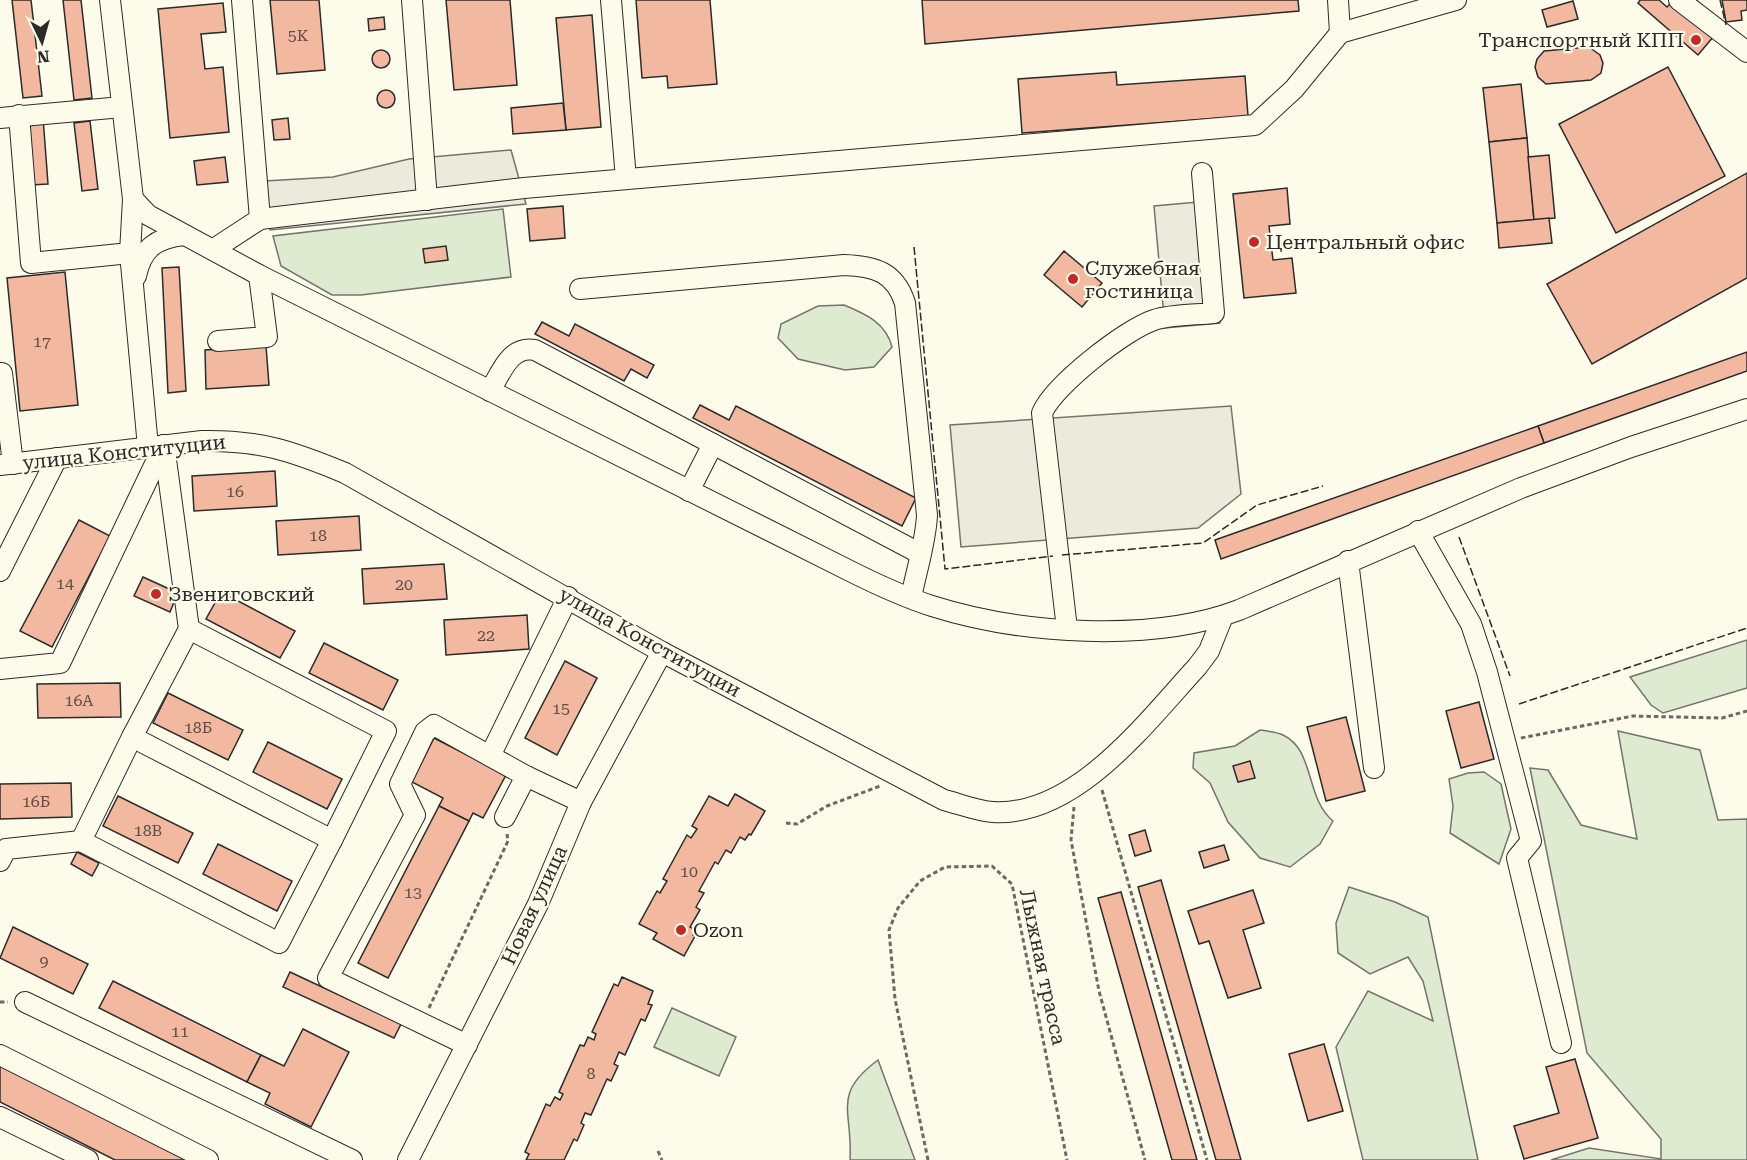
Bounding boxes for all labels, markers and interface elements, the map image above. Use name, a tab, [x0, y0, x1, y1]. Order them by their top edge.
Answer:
north arrow	[12, 12, 72, 72]
house number: 5К	[288, 26, 309, 45]
place label: Транспортный КПП	[1478, 28, 1684, 52]
marker: Транспортный КПП	[1689, 33, 1703, 47]
text: N	[36, 46, 50, 66]
place label: Центральный офис	[1266, 230, 1465, 254]
marker: Центральный офис	[1247, 235, 1261, 249]
place label: Служебная гостиница	[1085, 256, 1200, 303]
marker: Служебная гостиница	[1066, 272, 1080, 286]
house number: 17	[33, 332, 51, 351]
street label: улица Конституции	[21, 429, 227, 475]
house number: 16	[226, 482, 244, 501]
house number: 18	[309, 526, 327, 545]
house number: 14	[56, 574, 74, 593]
house number: 20	[395, 575, 413, 594]
place label: Звениговский	[168, 582, 315, 606]
street label: улица Конституции	[555, 582, 745, 702]
marker: Звениговский	[149, 587, 163, 601]
house number: 22	[477, 626, 495, 645]
house number: 16А	[64, 691, 94, 710]
house number: 15	[552, 699, 570, 718]
house number: 18Б	[184, 718, 212, 737]
house number: 16Б	[22, 792, 50, 811]
house number: 18В	[134, 821, 162, 840]
street label: Новая улица	[496, 842, 572, 968]
house number: 10	[680, 862, 698, 881]
house number: 13	[404, 883, 422, 902]
street label: Лыжная трасса	[1015, 887, 1071, 1047]
place label: Ozon	[693, 918, 744, 942]
marker: Ozon	[674, 923, 688, 937]
house number: 9	[40, 952, 49, 971]
house number: 11	[171, 1022, 189, 1041]
house number: 8	[587, 1064, 596, 1083]

